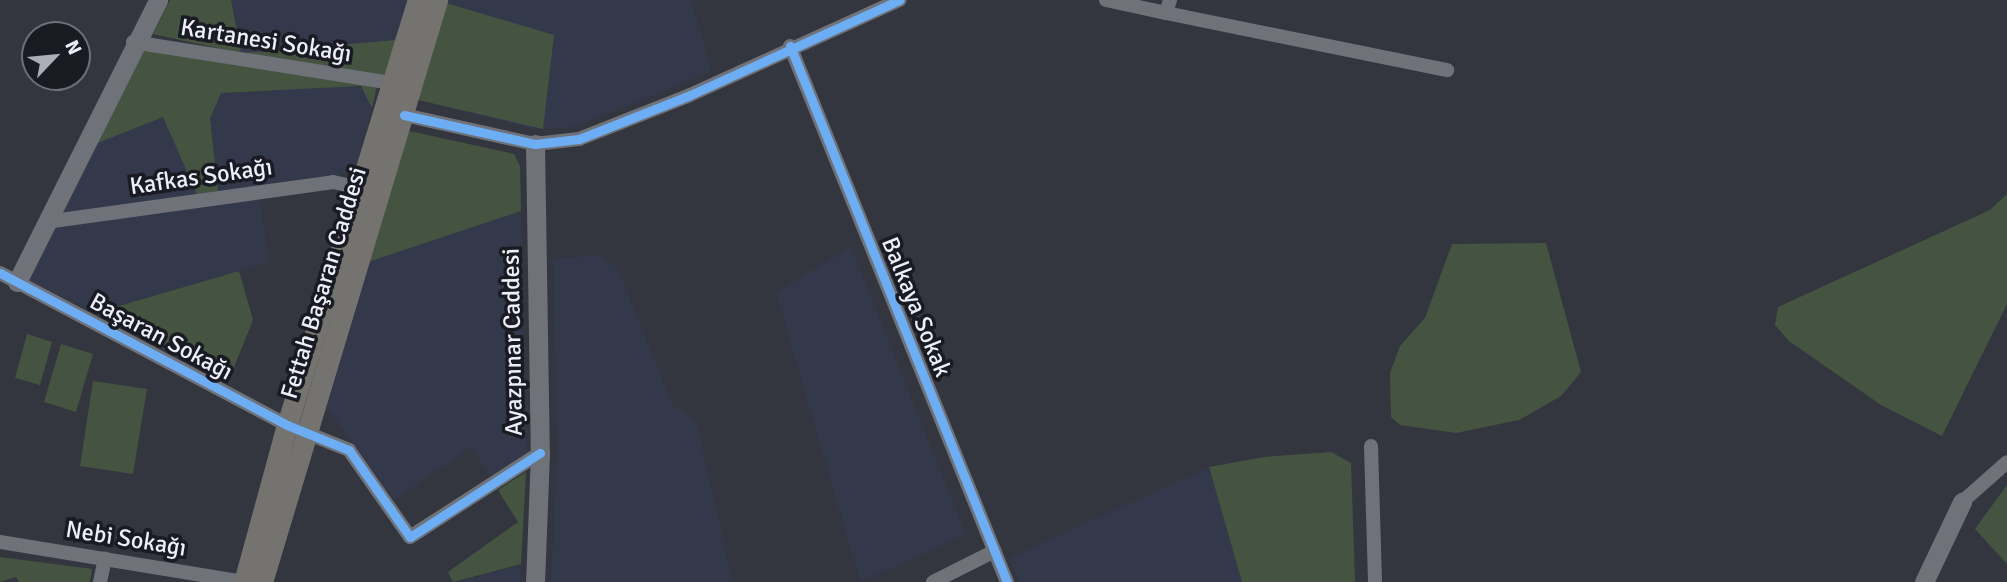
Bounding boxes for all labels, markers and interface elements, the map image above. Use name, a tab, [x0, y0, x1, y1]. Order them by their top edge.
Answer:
street label: Kartanesi Sokağı	[178, 13, 354, 69]
north arrow	[21, 21, 91, 91]
text: N	[59, 36, 87, 59]
street label: Kafkas Sokağı	[128, 153, 274, 201]
street label: Fettah Başaran Caddesi	[275, 164, 373, 402]
street label: Balkaya Sokak	[875, 233, 957, 381]
street label: Ayazpınar Caddesi	[497, 248, 529, 436]
street label: Başaran Sokağı	[85, 287, 237, 387]
street label: Nebi Sokağı	[64, 515, 188, 563]

